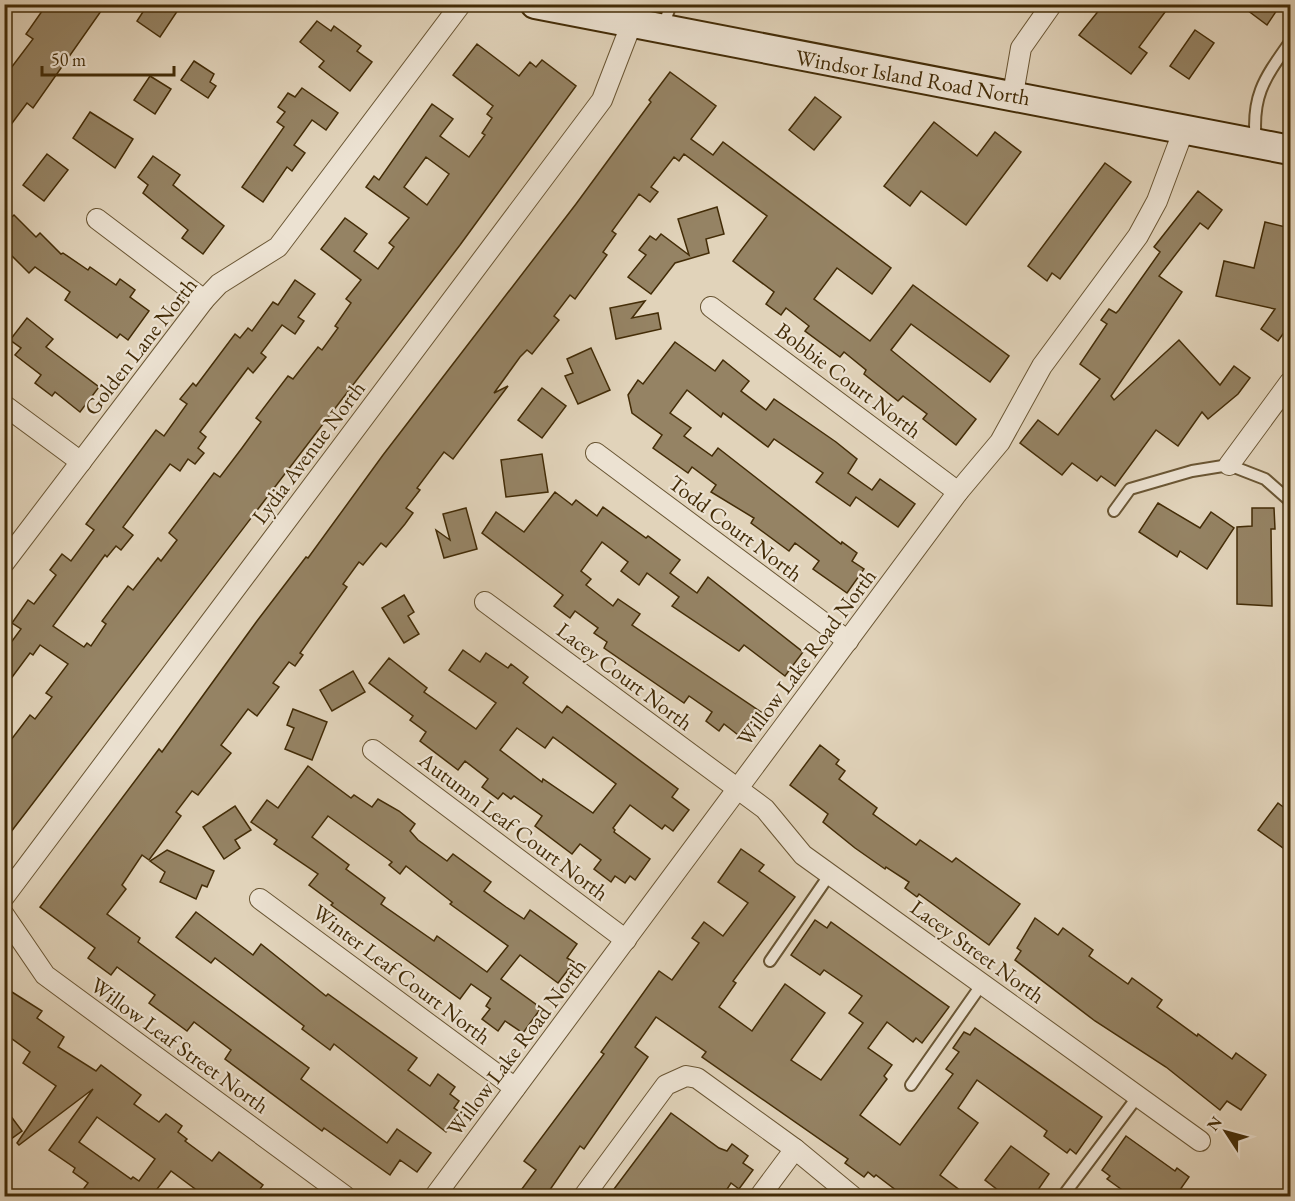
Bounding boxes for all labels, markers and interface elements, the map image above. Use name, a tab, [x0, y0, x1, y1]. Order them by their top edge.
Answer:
scale bar	[42, 39, 174, 77]
street label: Windsor Island Road North	[793, 43, 1032, 112]
text: 50 m	[51, 48, 86, 71]
street label: Golden Lane North	[77, 271, 203, 421]
street label: Bobbie Court North	[770, 316, 928, 445]
street label: Lydia Avenue North	[245, 375, 372, 530]
street label: Todd Court North	[663, 468, 809, 588]
street label: Willow Lake Road North	[730, 563, 883, 752]
street label: Lacey Court North	[551, 616, 699, 737]
street label: Autumn Leaf Court North	[412, 745, 615, 907]
street label: Lacey Street North	[905, 893, 1051, 1010]
street label: Winter Leaf Court North	[307, 898, 497, 1051]
street label: Willow Lake Road North	[440, 953, 593, 1142]
street label: Willow Leaf Street North	[85, 971, 275, 1120]
north arrow	[1196, 1102, 1256, 1162]
text: N	[1202, 1112, 1227, 1135]

